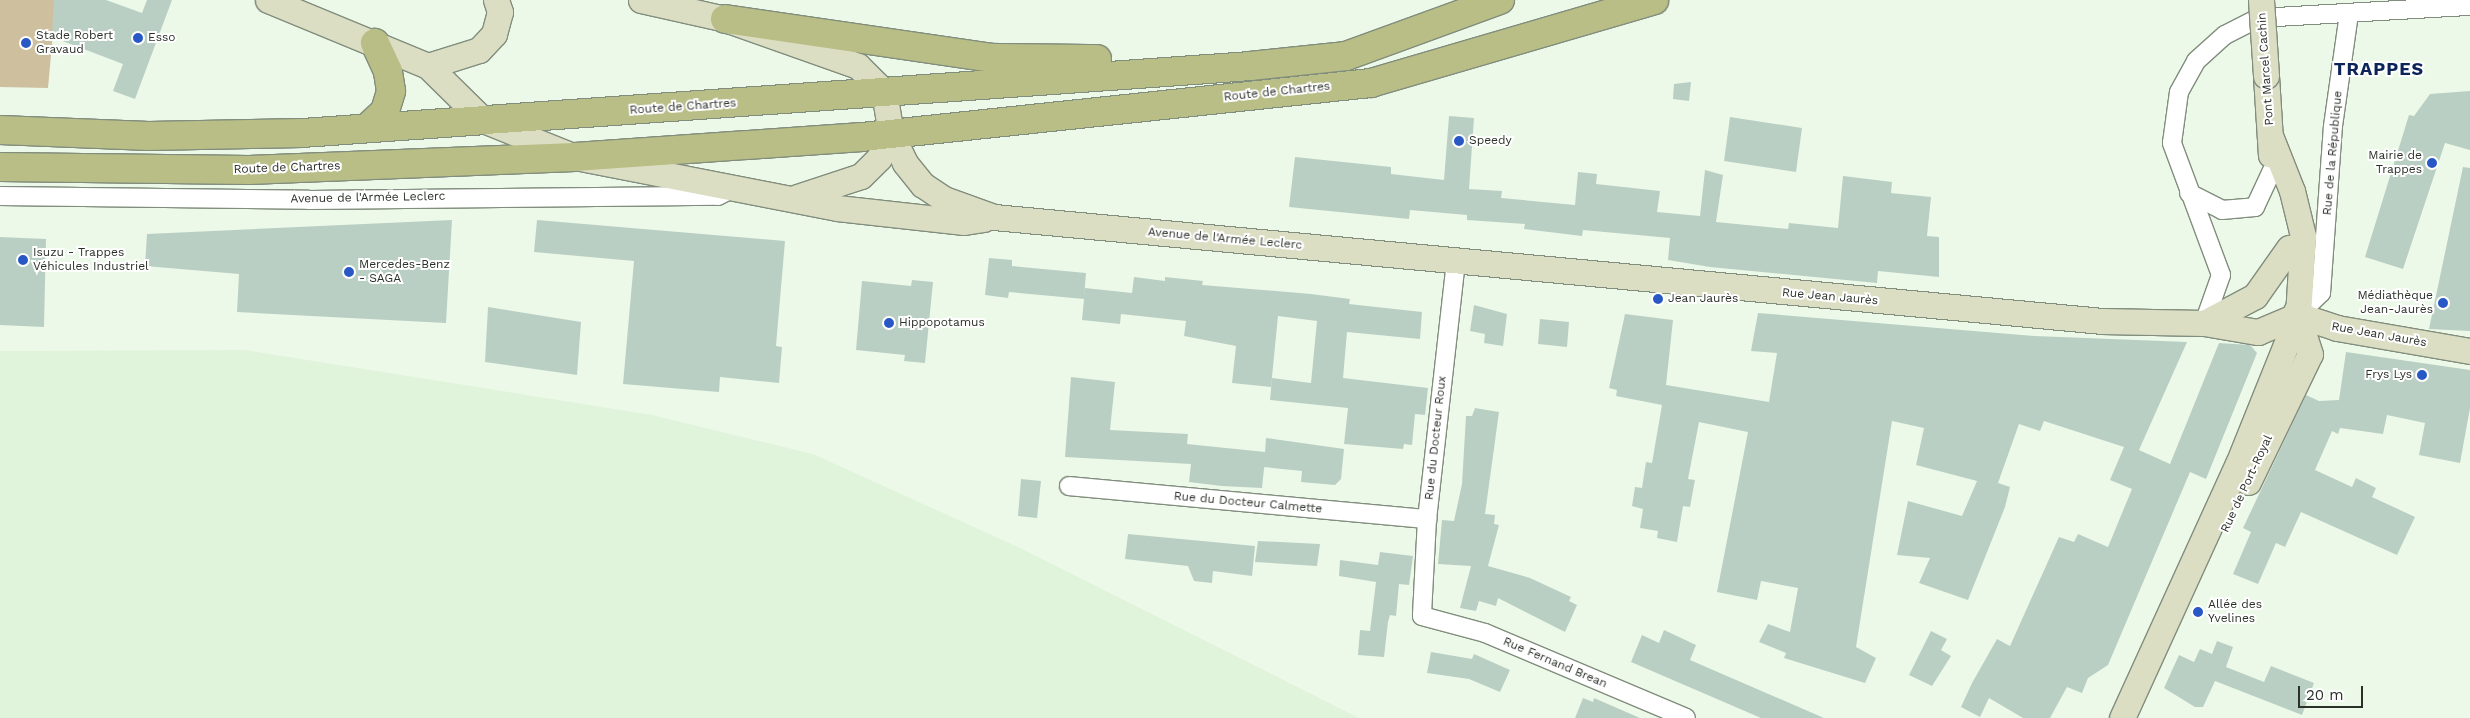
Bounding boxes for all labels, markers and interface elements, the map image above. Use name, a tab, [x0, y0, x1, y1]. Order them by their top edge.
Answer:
street label: Pont Marcel Cachin	[2255, 12, 2277, 126]
place label: Stade Robert Gravaud	[36, 29, 113, 57]
place label: Esso	[148, 31, 176, 45]
marker: Esso	[132, 32, 144, 44]
marker: Stade Robert Gravaud	[20, 37, 32, 49]
district label: TRAPPES	[2333, 58, 2425, 80]
street label: Route de Chartres	[1223, 79, 1331, 105]
street label: Rue de la République	[2320, 90, 2346, 216]
street label: Route de Chartres	[629, 96, 737, 118]
place label: Speedy	[1469, 134, 1512, 148]
marker: Speedy	[1453, 135, 1465, 147]
place label: Mairie de Trappes	[2368, 149, 2422, 177]
marker: Mairie de Trappes	[2426, 157, 2438, 169]
street label: Route de Chartres	[233, 159, 341, 177]
street label: Avenue de l'Armée Leclerc	[290, 189, 446, 207]
street label: Avenue de l'Armée Leclerc	[1147, 225, 1303, 253]
place label: Isuzu - Trappes Véhicules Industriel	[33, 246, 149, 274]
marker: Isuzu - Trappes Véhicules Industriel	[17, 254, 29, 266]
place label: Mercedes-Benz - SAGA	[359, 258, 450, 286]
marker: Mercedes-Benz - SAGA	[343, 266, 355, 278]
street label: Rue Jean Jaurès	[1781, 286, 1879, 308]
place label: Médiathèque Jean-Jaurès	[2357, 289, 2433, 317]
place label: Jean Jaurès	[1668, 292, 1739, 306]
marker: Jean Jaurès	[1652, 293, 1664, 305]
marker: Médiathèque Jean-Jaurès	[2437, 297, 2449, 309]
place label: Hippopotamus	[899, 316, 985, 330]
marker: Hippopotamus	[883, 317, 895, 329]
street label: Rue Jean Jaurès	[2330, 319, 2428, 351]
place label: Frys Lys	[2365, 368, 2412, 382]
marker: Frys Lys	[2416, 369, 2428, 381]
street label: Rue du Docteur Roux	[1422, 375, 1450, 501]
street label: Rue de Port-Royal	[2218, 433, 2276, 535]
street label: Rue du Docteur Calmette	[1173, 489, 1323, 517]
place label: Allée des Yvelines	[2208, 598, 2262, 626]
marker: Allée des Yvelines	[2192, 606, 2204, 618]
street label: Rue Fernand Brean	[1501, 635, 1609, 691]
scale bar	[2300, 676, 2365, 708]
text: 20 m	[2306, 686, 2344, 704]

